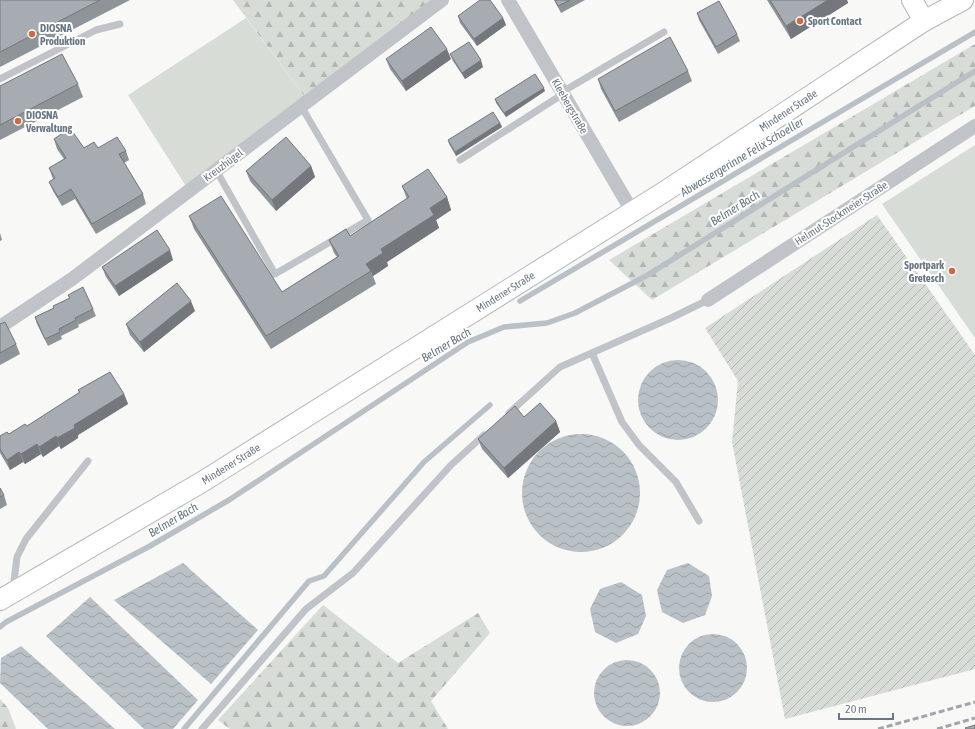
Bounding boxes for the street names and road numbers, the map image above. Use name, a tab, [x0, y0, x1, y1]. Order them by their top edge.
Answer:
street label: Kleebergstraße	[549, 76, 591, 136]
street label: Mindener Straße	[757, 87, 819, 134]
street label: Kreuzhügel	[201, 146, 245, 184]
street label: Helmut-Stockmeier-Straße	[793, 179, 889, 247]
street label: Mindener Straße	[474, 269, 537, 314]
street label: Mindener Straße	[199, 441, 262, 487]

